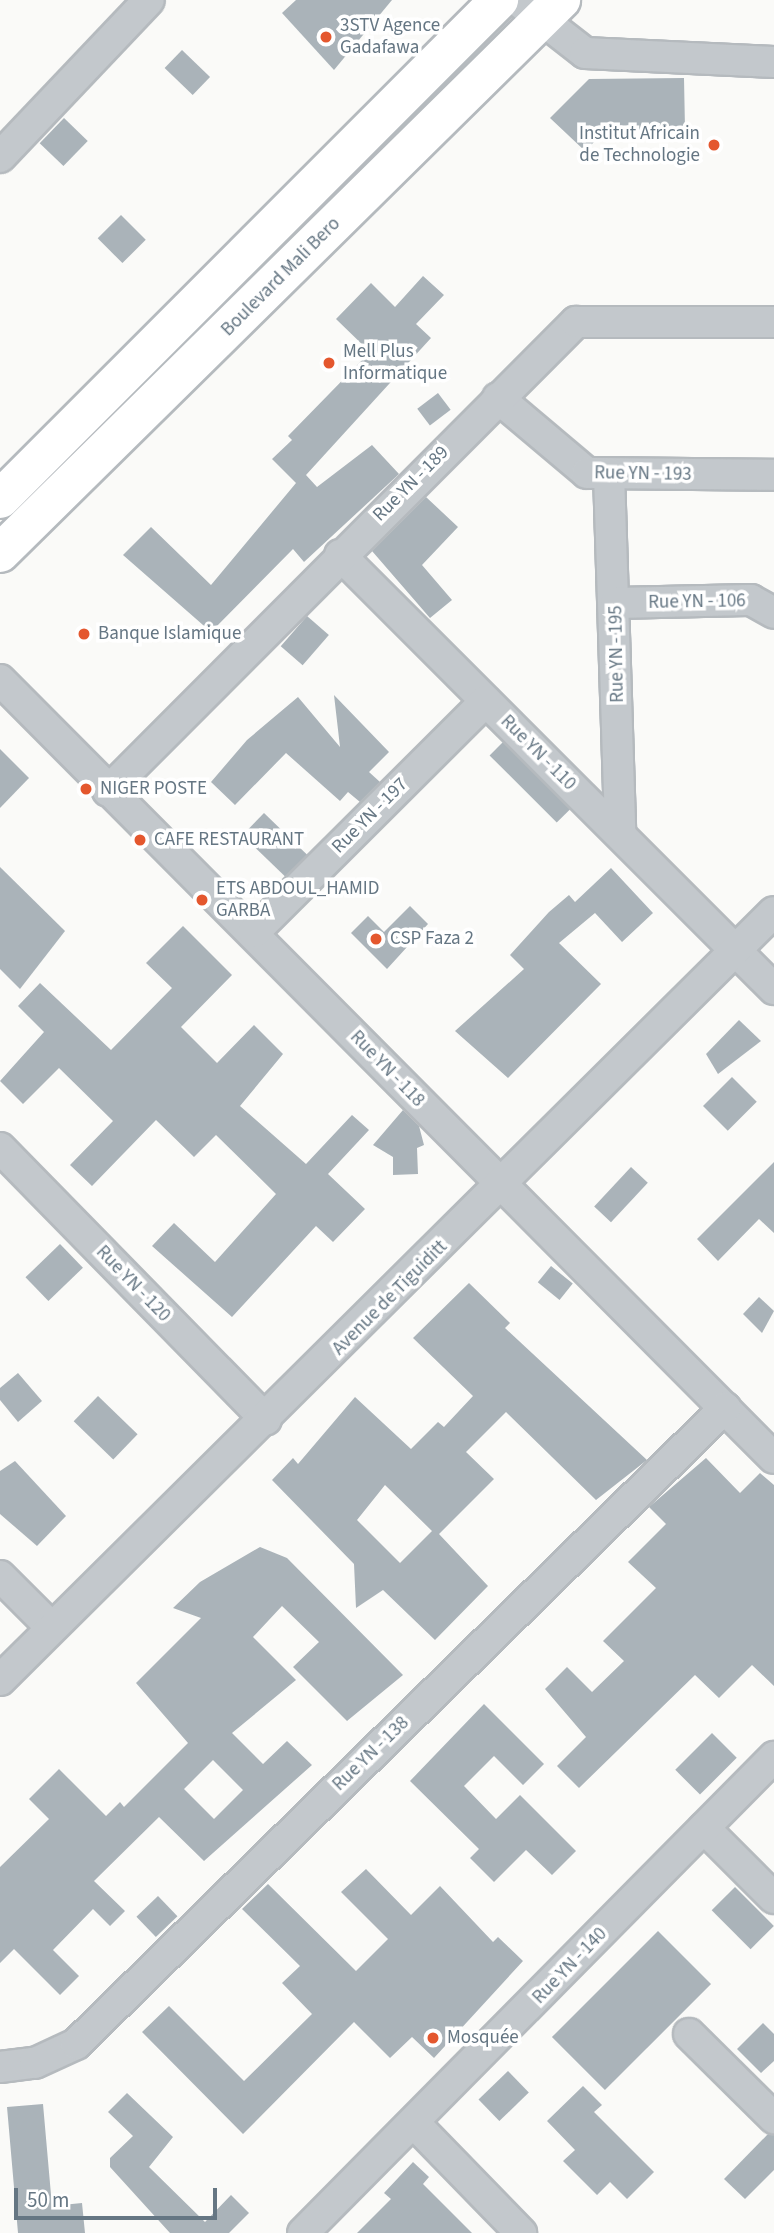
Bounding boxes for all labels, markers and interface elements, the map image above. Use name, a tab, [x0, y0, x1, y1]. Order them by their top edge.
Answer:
place label: 3STV Agence Gadafawa	[340, 15, 440, 59]
marker: 3STV Agence Gadafawa	[318, 29, 334, 45]
place label: Institut Africain de Technologie	[579, 123, 700, 167]
marker: Institut Africain de Technologie	[706, 137, 722, 153]
street label: Boulevard Mali Bero	[217, 213, 345, 341]
place label: Mell Plus Informatique	[343, 341, 447, 385]
marker: Mell Plus Informatique	[321, 355, 337, 371]
street label: Rue YN - 189	[368, 441, 454, 527]
street label: Rue YN - 193	[594, 462, 692, 486]
street label: Rue YN - 106	[648, 590, 746, 614]
street label: Rue YN - 195	[605, 605, 629, 703]
place label: Banque Islamique	[98, 623, 241, 645]
marker: Banque Islamique	[76, 626, 92, 642]
street label: Rue YN - 110	[495, 710, 581, 796]
street label: Rue YN - 197	[327, 773, 413, 859]
place label: NIGER POSTE	[100, 778, 207, 800]
marker: NIGER POSTE	[78, 781, 94, 797]
place label: CAFE RESTAURANT	[154, 829, 304, 851]
marker: CAFE RESTAURANT	[132, 832, 148, 848]
place label: ETS ABDOUL_HAMID GARBA	[216, 878, 379, 922]
marker: ETS ABDOUL_HAMID GARBA	[194, 892, 210, 908]
place label: CSP Faza 2	[390, 928, 474, 950]
marker: CSP Faza 2	[368, 931, 384, 947]
street label: Rue YN - 118	[345, 1026, 429, 1112]
street label: Avenue de Tiguiditt	[328, 1236, 452, 1360]
street label: Rue YN - 120	[91, 1241, 175, 1327]
street label: Rue YN - 138	[328, 1712, 414, 1796]
street label: Rue YN - 140	[528, 1923, 612, 2009]
place label: Mosquée	[447, 2027, 519, 2049]
marker: Mosquée	[425, 2030, 441, 2046]
scale bar	[18, 2174, 220, 2218]
text: 50 m	[27, 2185, 69, 2215]

